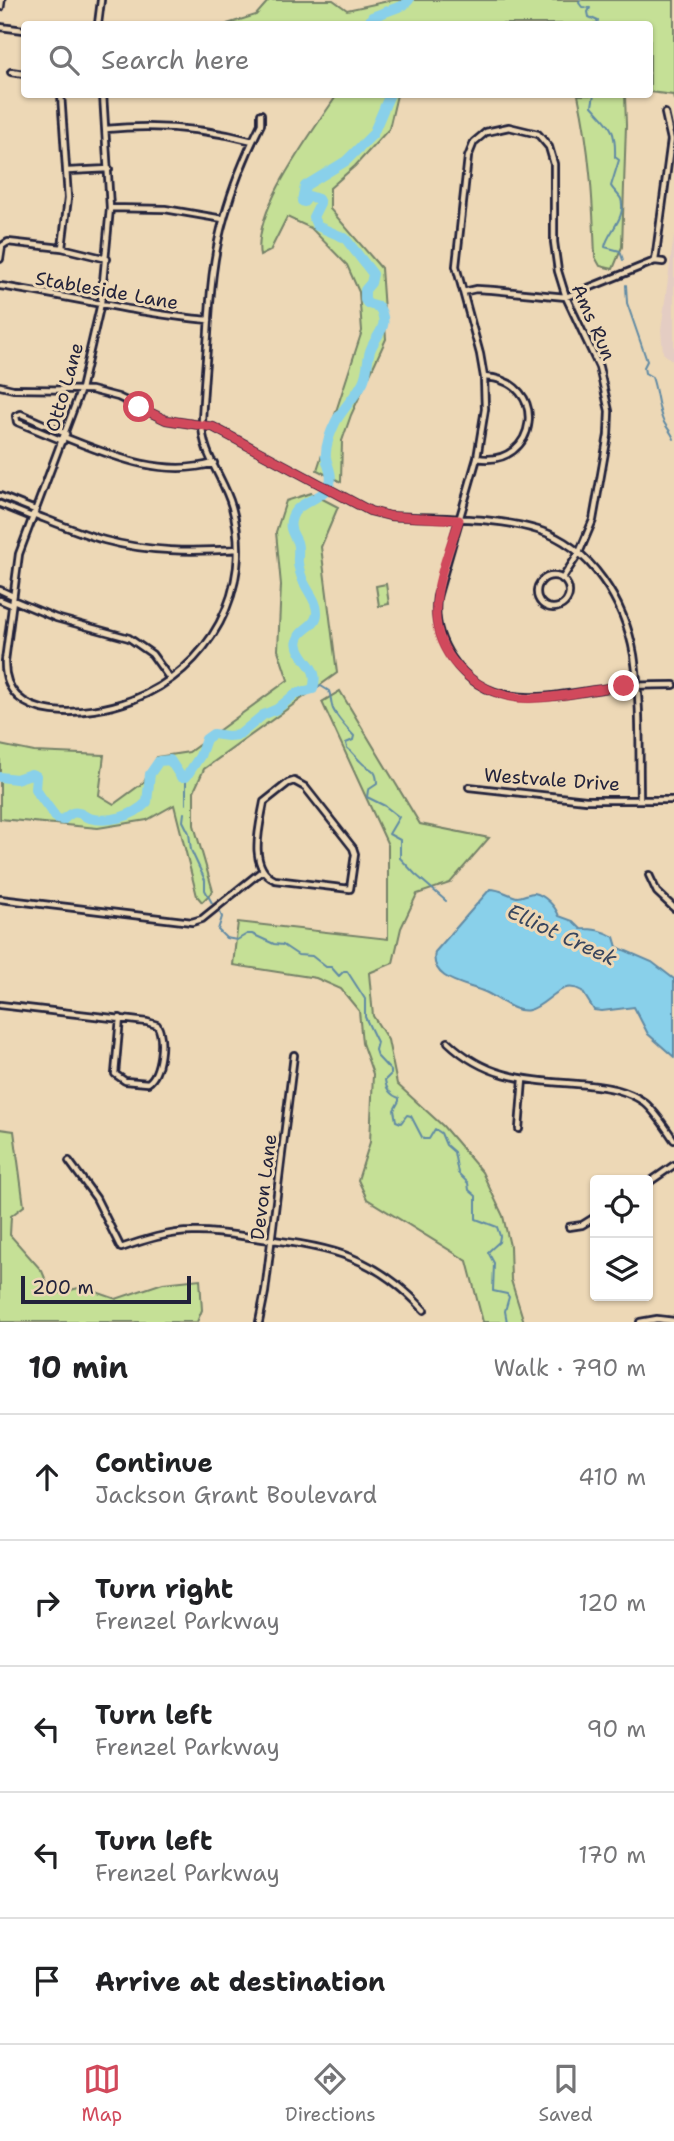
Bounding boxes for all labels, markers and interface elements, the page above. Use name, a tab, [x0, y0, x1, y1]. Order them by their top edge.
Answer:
search box	[21, 21, 653, 98]
icon: search	[45, 41, 83, 79]
text: Search here	[101, 42, 250, 77]
street label: Stableside Lane	[33, 266, 180, 315]
street label: Ams Run	[566, 280, 621, 364]
street label: Otto Lane	[40, 340, 89, 435]
route start	[123, 391, 154, 422]
route end	[608, 670, 639, 701]
street label: Westvale Drive	[483, 762, 621, 797]
water label: Elliot Creek	[502, 897, 622, 973]
street label: Devon Lane	[245, 1133, 282, 1241]
map controls	[590, 1175, 653, 1301]
button: locate	[590, 1175, 653, 1238]
button: layers	[590, 1238, 653, 1301]
scale bar	[21, 1273, 191, 1305]
text: 200 m	[32, 1275, 94, 1300]
text: 10 min	[28, 1347, 128, 1388]
text: Walk · 790 m	[493, 1353, 646, 1383]
text: Continue	[95, 1445, 213, 1480]
icon: ahead	[28, 1458, 66, 1496]
text: 410 m	[578, 1462, 646, 1492]
text: Jackson Grant Boulevard	[95, 1480, 377, 1510]
text: Turn right	[95, 1571, 233, 1606]
icon: right	[28, 1584, 66, 1622]
text: 120 m	[578, 1588, 646, 1618]
text: Frenzel Parkway	[95, 1606, 280, 1636]
text: Turn left	[95, 1697, 212, 1732]
icon: left	[28, 1710, 66, 1748]
text: 90 m	[586, 1714, 646, 1744]
text: Frenzel Parkway	[95, 1732, 280, 1762]
text: Turn left	[95, 1823, 212, 1858]
icon: left	[28, 1836, 66, 1874]
text: 170 m	[578, 1840, 646, 1870]
text: Frenzel Parkway	[95, 1858, 280, 1888]
icon: arrive	[28, 1962, 66, 2000]
text: Arrive at destination	[95, 1964, 385, 1999]
tab: Map	[81, 2060, 122, 2127]
tab: Directions	[285, 2060, 376, 2127]
tab: Saved	[539, 2060, 593, 2127]

